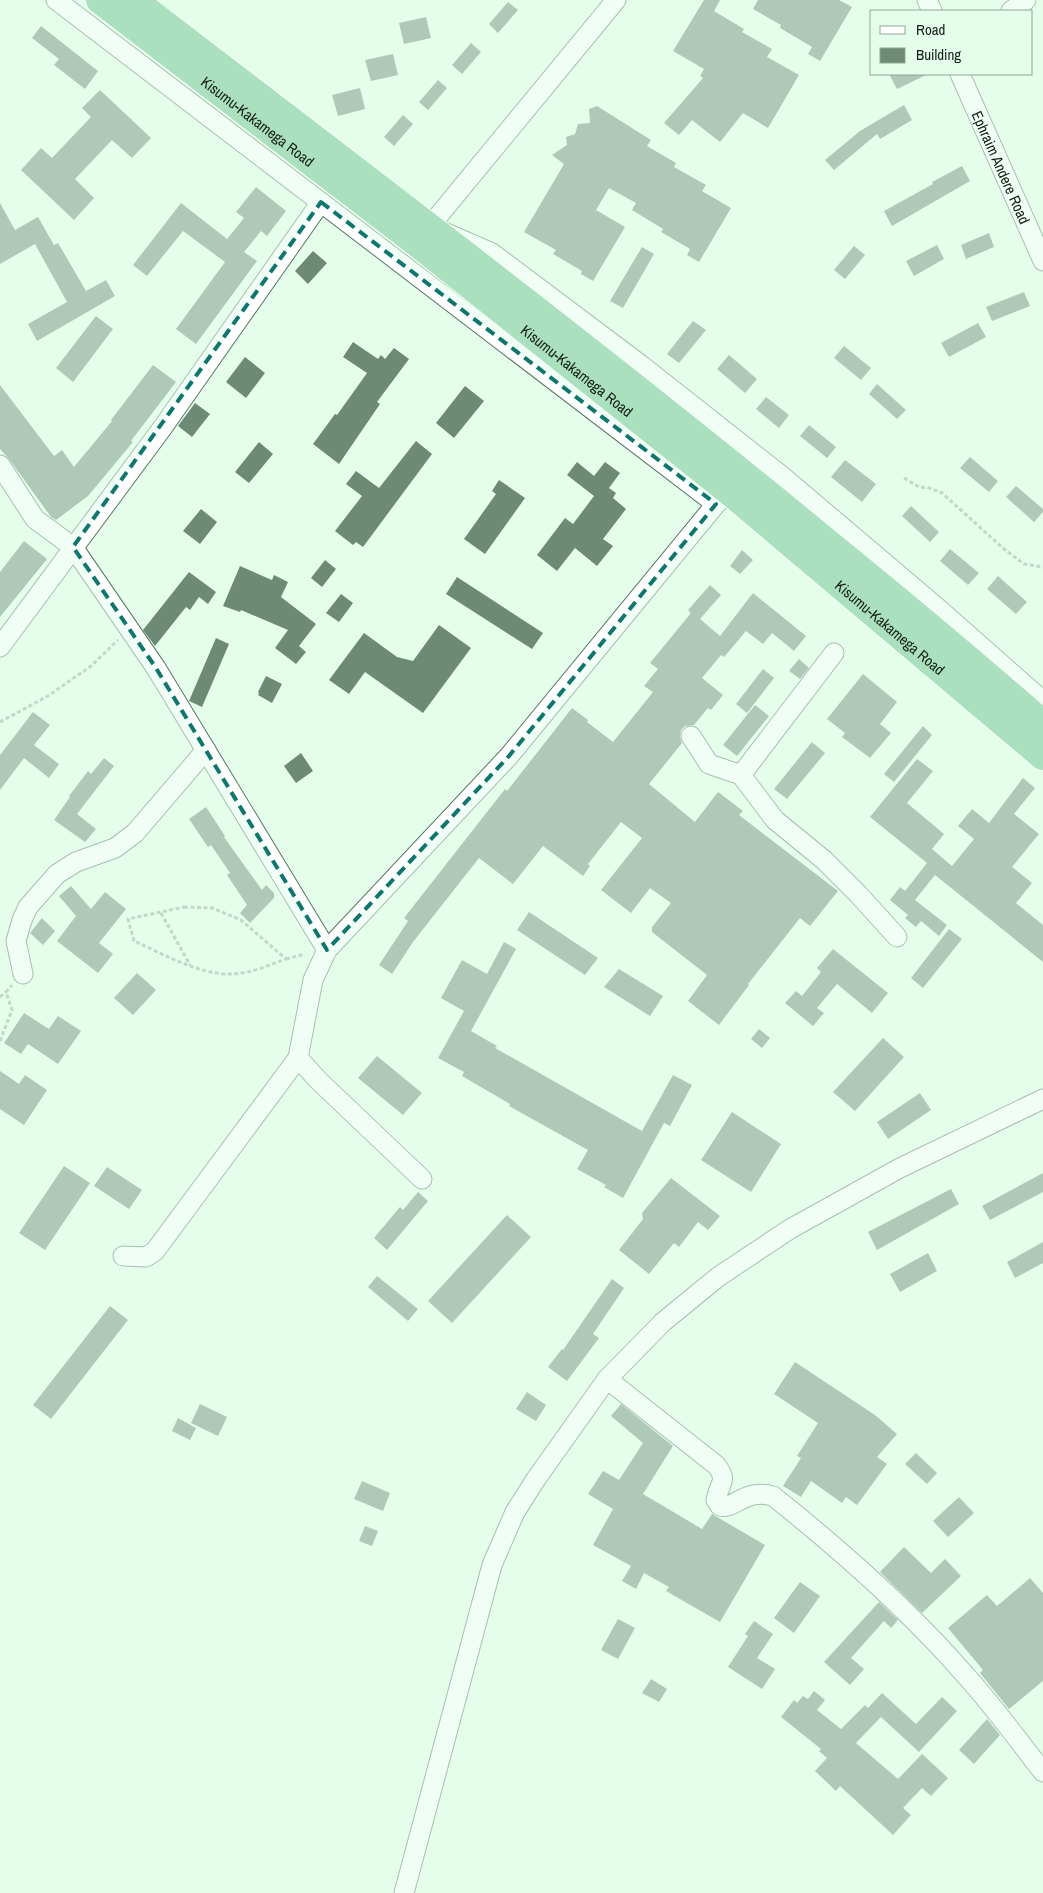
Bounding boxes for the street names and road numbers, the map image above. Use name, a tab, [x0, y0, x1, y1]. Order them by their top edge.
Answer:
street label: Kisumu-Kakamega Road	[197, 71, 319, 171]
street label: Ephraim Andere Road	[967, 107, 1036, 227]
street label: Kisumu-Kakamega Road	[517, 319, 638, 421]
street label: Kisumu-Kakamega Road	[831, 575, 950, 679]

